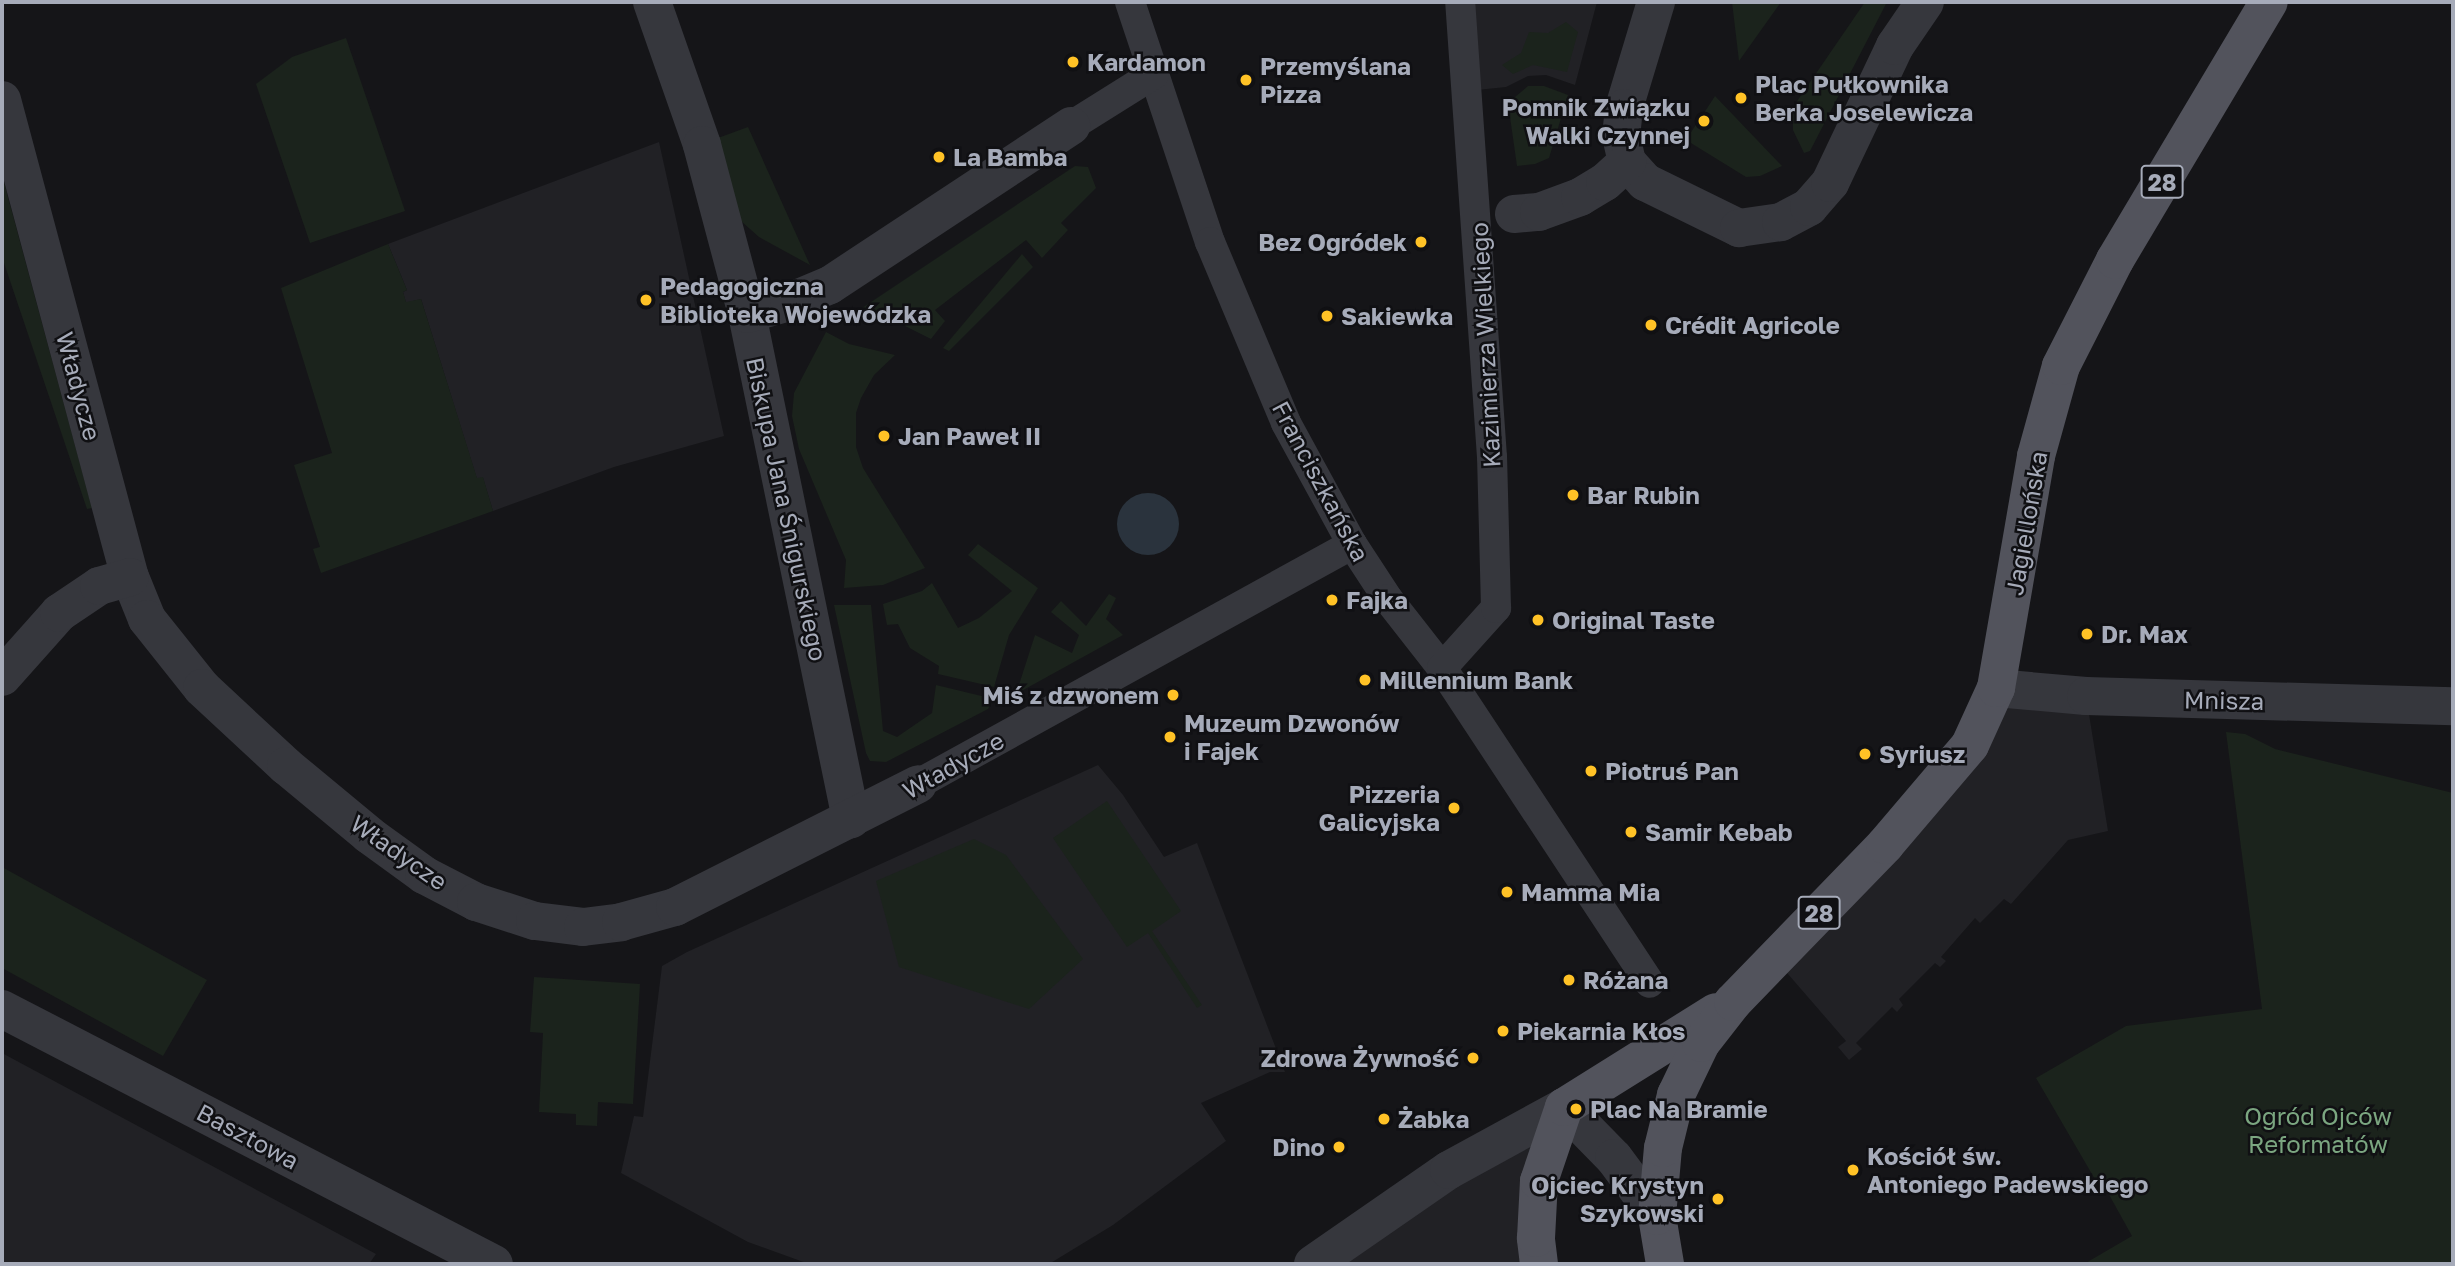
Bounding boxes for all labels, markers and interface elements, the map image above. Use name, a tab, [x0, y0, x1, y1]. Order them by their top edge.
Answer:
place label: Kardamon	[1087, 48, 1206, 76]
place label: Przemyślana Pizza	[1260, 52, 1411, 108]
marker: Kardamon	[1065, 54, 1081, 70]
place label: Plac Pułkownika Berka Joselewicza	[1755, 70, 1973, 126]
marker: Przemyślana Pizza	[1238, 72, 1254, 88]
marker: Plac Pułkownika Berka Joselewicza	[1733, 90, 1749, 106]
place label: Pomnik Związku Walki Czynnej	[1502, 93, 1690, 149]
marker: Pomnik Związku Walki Czynnej	[1696, 113, 1712, 129]
place label: La Bamba	[953, 143, 1067, 171]
marker: La Bamba	[931, 149, 947, 165]
road number: 28	[2139, 162, 2185, 202]
street label: Kazimierza Wielkiego	[1464, 222, 1506, 468]
place label: Bez Ogródek	[1258, 228, 1407, 256]
marker: Bez Ogródek	[1413, 234, 1429, 250]
place label: Pedagogiczna Biblioteka Wojewódzka	[660, 272, 931, 328]
marker: Pedagogiczna Biblioteka Wojewódzka	[638, 292, 654, 308]
place label: Sakiewka	[1341, 302, 1453, 330]
marker: Sakiewka	[1319, 308, 1335, 324]
place label: Crédit Agricole	[1665, 311, 1840, 339]
marker: Crédit Agricole	[1643, 317, 1659, 333]
street label: Władycze	[51, 329, 107, 443]
street label: Biskupa Jana Śnigurskiego	[741, 354, 833, 664]
street label: Franciszkańska	[1267, 396, 1375, 566]
place label: Jan Paweł II	[898, 422, 1041, 450]
marker: Jan Paweł II	[876, 428, 892, 444]
street label: Jagiellońska	[1999, 449, 2053, 597]
place label: Bar Rubin	[1587, 481, 1700, 509]
marker: Bar Rubin	[1565, 487, 1581, 503]
place label: Fajka	[1346, 586, 1408, 614]
marker: Fajka	[1324, 592, 1340, 608]
place label: Original Taste	[1552, 606, 1715, 634]
marker: Original Taste	[1530, 612, 1546, 628]
place label: Dr. Max	[2101, 620, 2188, 648]
marker: Dr. Max	[2079, 626, 2095, 642]
place label: Millennium Bank	[1379, 666, 1573, 694]
marker: Millennium Bank	[1357, 672, 1373, 688]
place label: Miś z dzwonem	[982, 681, 1159, 709]
street label: Mnisza	[2184, 685, 2264, 715]
marker: Miś z dzwonem	[1165, 687, 1181, 703]
place label: Muzeum Dzwonów i Fajek	[1184, 709, 1399, 765]
street label: Władycze	[897, 725, 1009, 805]
marker: Muzeum Dzwonów i Fajek	[1162, 729, 1178, 745]
place label: Syriusz	[1879, 740, 1965, 768]
marker: Syriusz	[1857, 746, 1873, 762]
place label: Piotruś Pan	[1605, 757, 1739, 785]
marker: Piotruś Pan	[1583, 763, 1599, 779]
place label: Pizzeria Galicyjska	[1318, 780, 1440, 836]
marker: Pizzeria Galicyjska	[1446, 800, 1462, 816]
street label: Władycze	[345, 808, 453, 896]
place label: Samir Kebab	[1645, 818, 1792, 846]
marker: Samir Kebab	[1623, 824, 1639, 840]
place label: Mamma Mia	[1521, 878, 1660, 906]
marker: Mamma Mia	[1499, 884, 1515, 900]
road number: 28	[1796, 893, 1842, 932]
place label: Różana	[1583, 966, 1668, 994]
marker: Różana	[1561, 972, 1577, 988]
place label: Piekarnia Kłos	[1517, 1017, 1686, 1045]
marker: Piekarnia Kłos	[1495, 1023, 1511, 1039]
place label: Zdrowa Żywność	[1261, 1044, 1459, 1072]
marker: Zdrowa Żywność	[1465, 1050, 1481, 1066]
place label: Plac Na Bramie	[1590, 1095, 1768, 1123]
street label: Basztowa	[192, 1097, 304, 1175]
marker: Plac Na Bramie	[1568, 1101, 1584, 1117]
park label: Ogród Ojców Reformatów	[2244, 1102, 2392, 1158]
place label: Żabka	[1398, 1105, 1469, 1133]
marker: Żabka	[1376, 1111, 1392, 1127]
place label: Dino	[1272, 1133, 1325, 1161]
marker: Dino	[1331, 1139, 1347, 1155]
place label: Kościół św. Antoniego Padewskiego	[1867, 1142, 2148, 1198]
marker: Kościół św. Antoniego Padewskiego	[1845, 1162, 1861, 1178]
place label: Ojciec Krystyn Szykowski	[1531, 1171, 1704, 1227]
marker: Ojciec Krystyn Szykowski	[1710, 1191, 1726, 1207]

